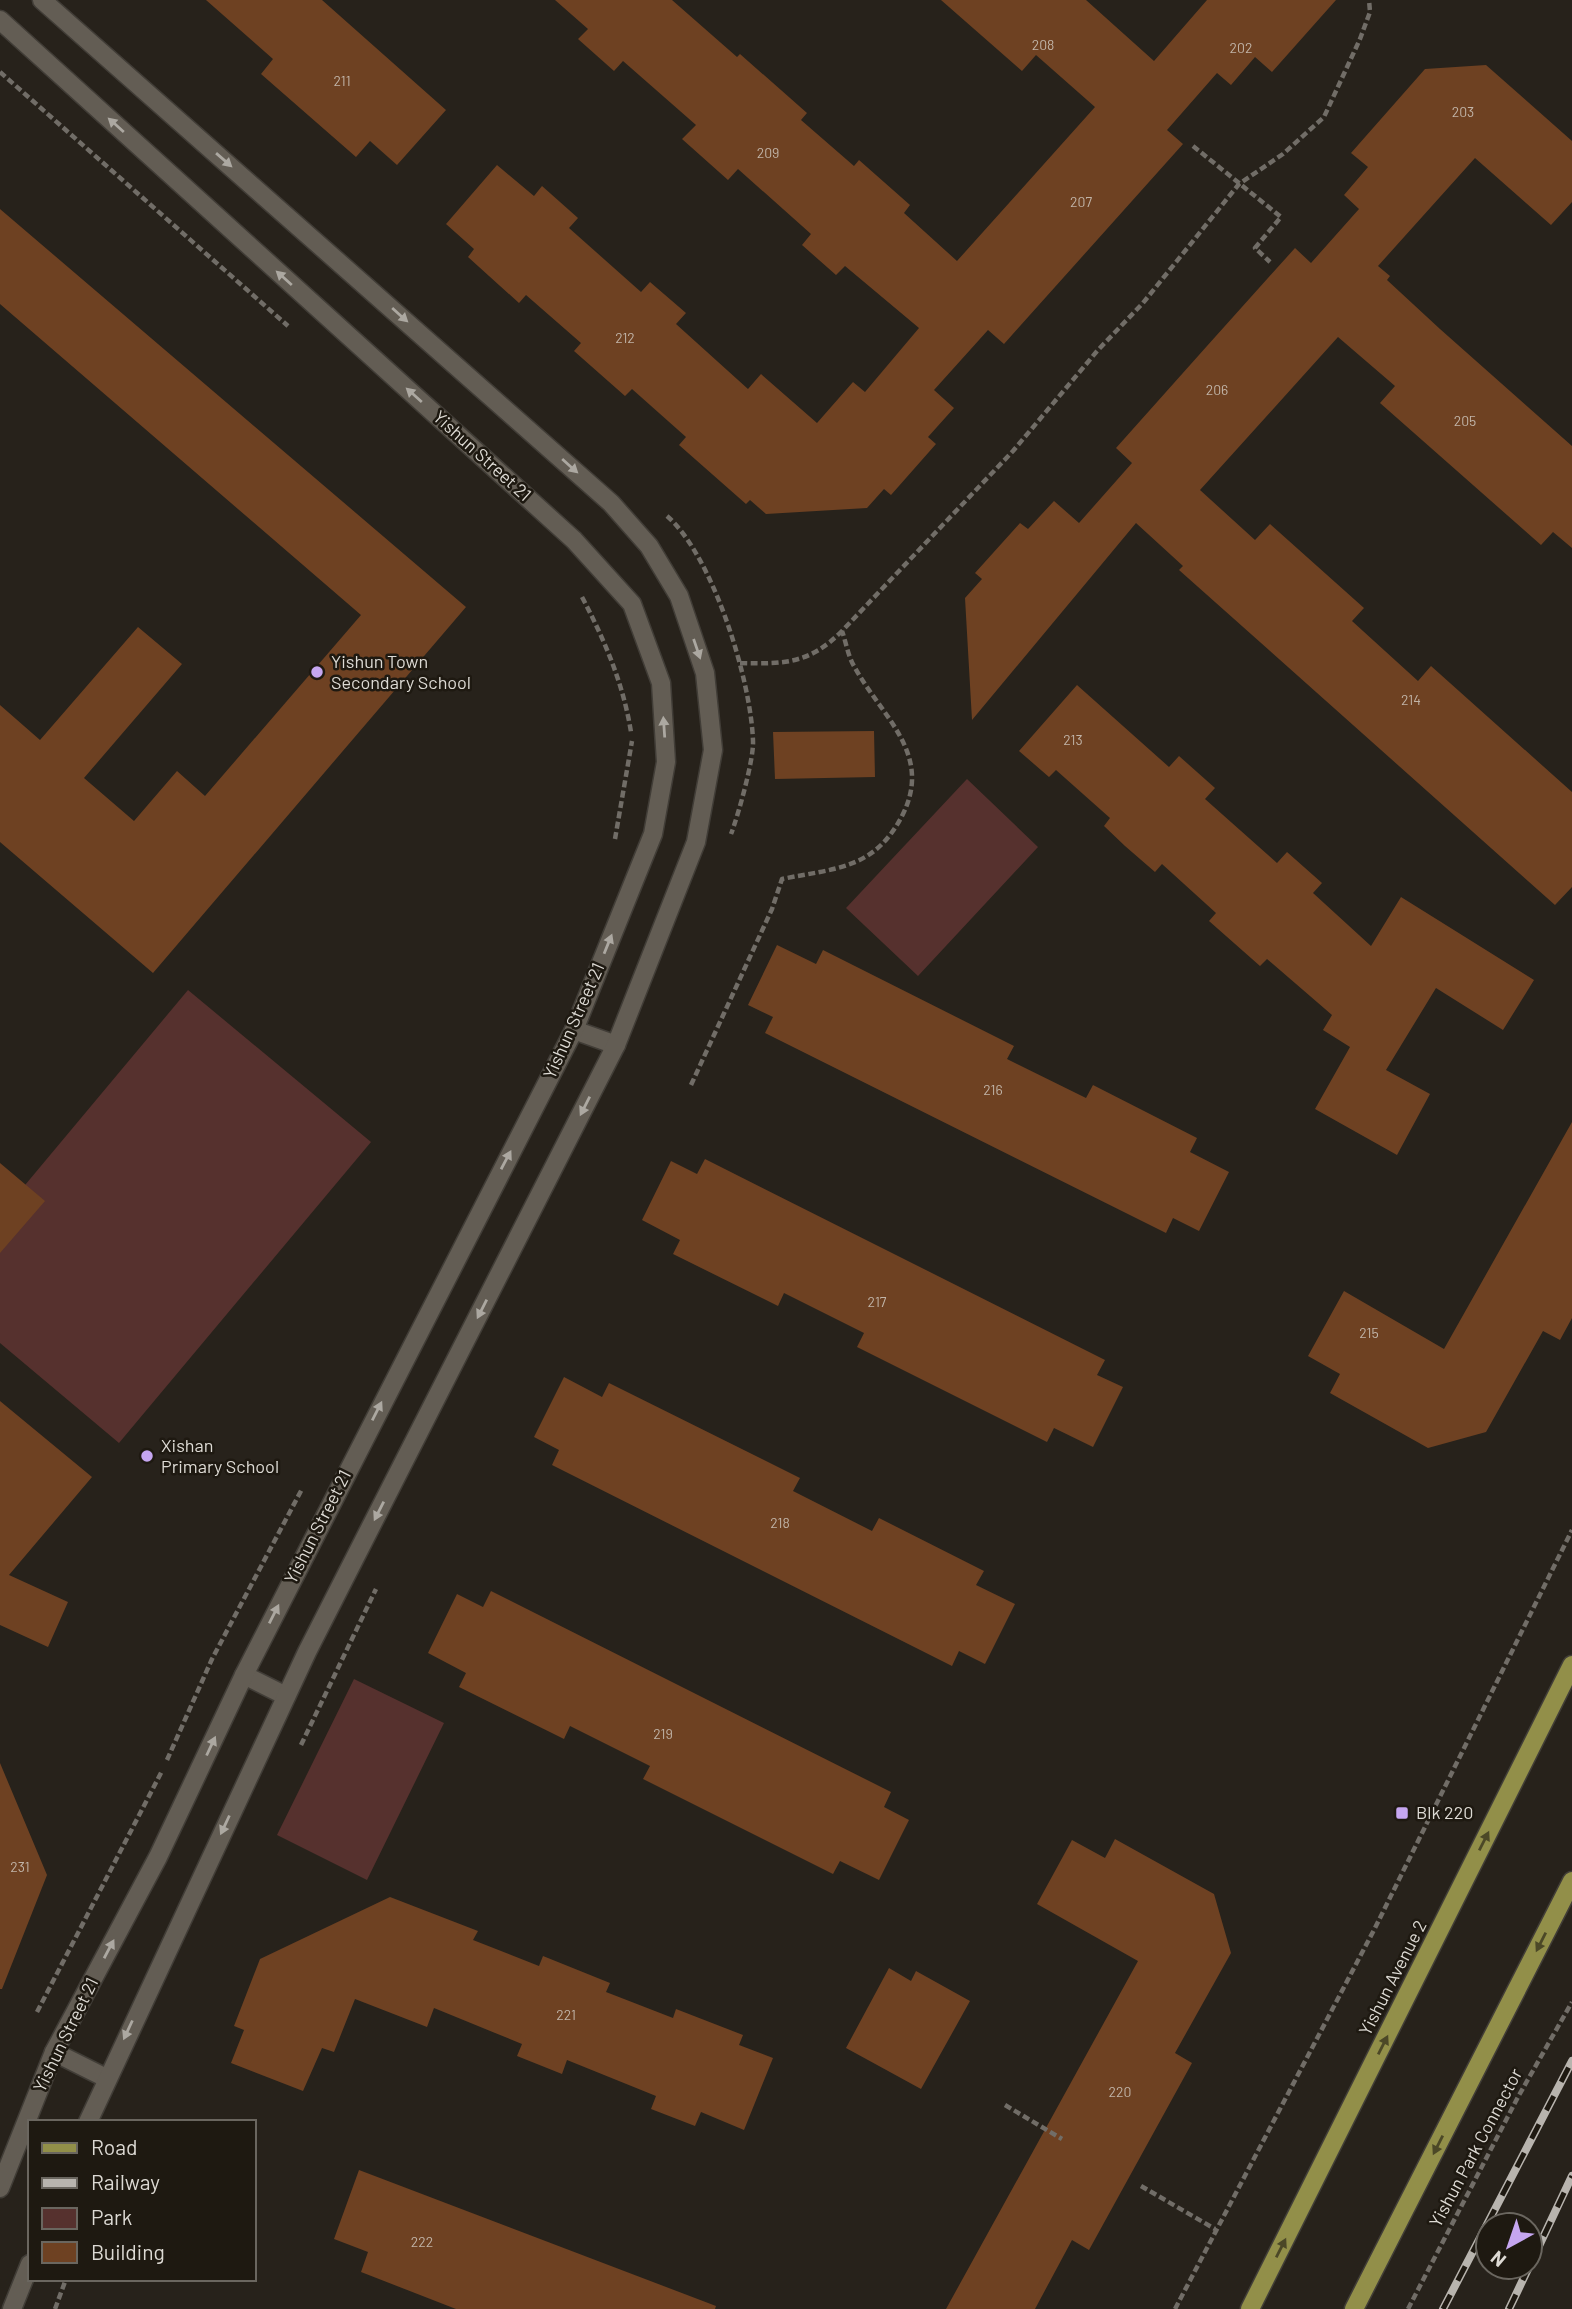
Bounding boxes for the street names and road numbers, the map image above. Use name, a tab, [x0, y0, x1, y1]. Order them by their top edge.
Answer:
street label: Yishun Street 21	[429, 405, 536, 505]
street label: Yishun Street 21	[538, 959, 608, 1082]
street label: Yishun Street 21	[279, 1466, 355, 1587]
street label: Yishun Avenue 2	[1354, 1916, 1431, 2039]
street label: Yishun Street 21	[28, 1974, 102, 2095]
street label: Yishun Park Connector	[1424, 2064, 1527, 2231]

